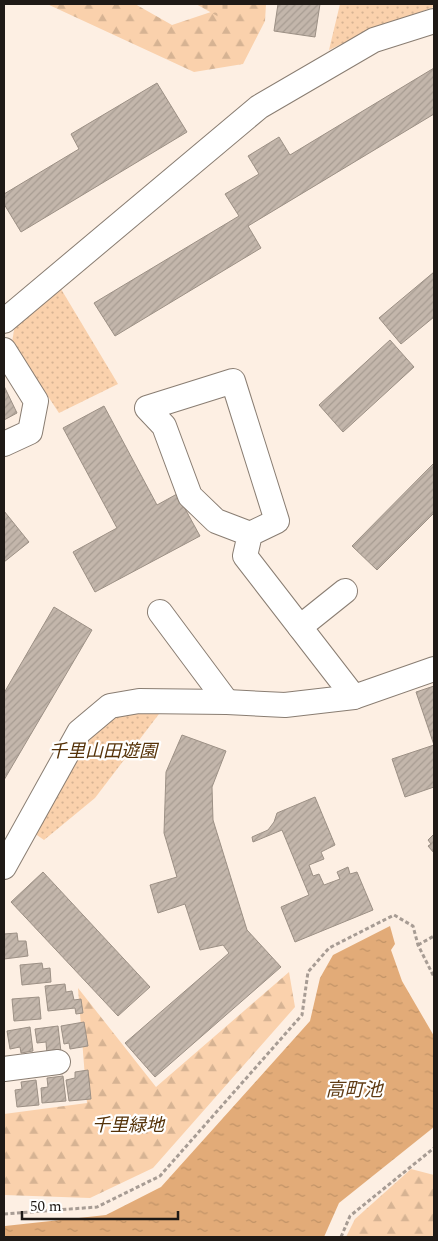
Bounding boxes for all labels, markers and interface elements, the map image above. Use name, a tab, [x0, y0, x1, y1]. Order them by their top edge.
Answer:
park label: 千里山田遊園	[49, 738, 160, 765]
water label: 高町池	[325, 1076, 384, 1105]
park label: 千里緑地	[92, 1112, 166, 1139]
scale bar	[22, 1188, 179, 1220]
text: 50 m	[30, 1195, 62, 1218]

